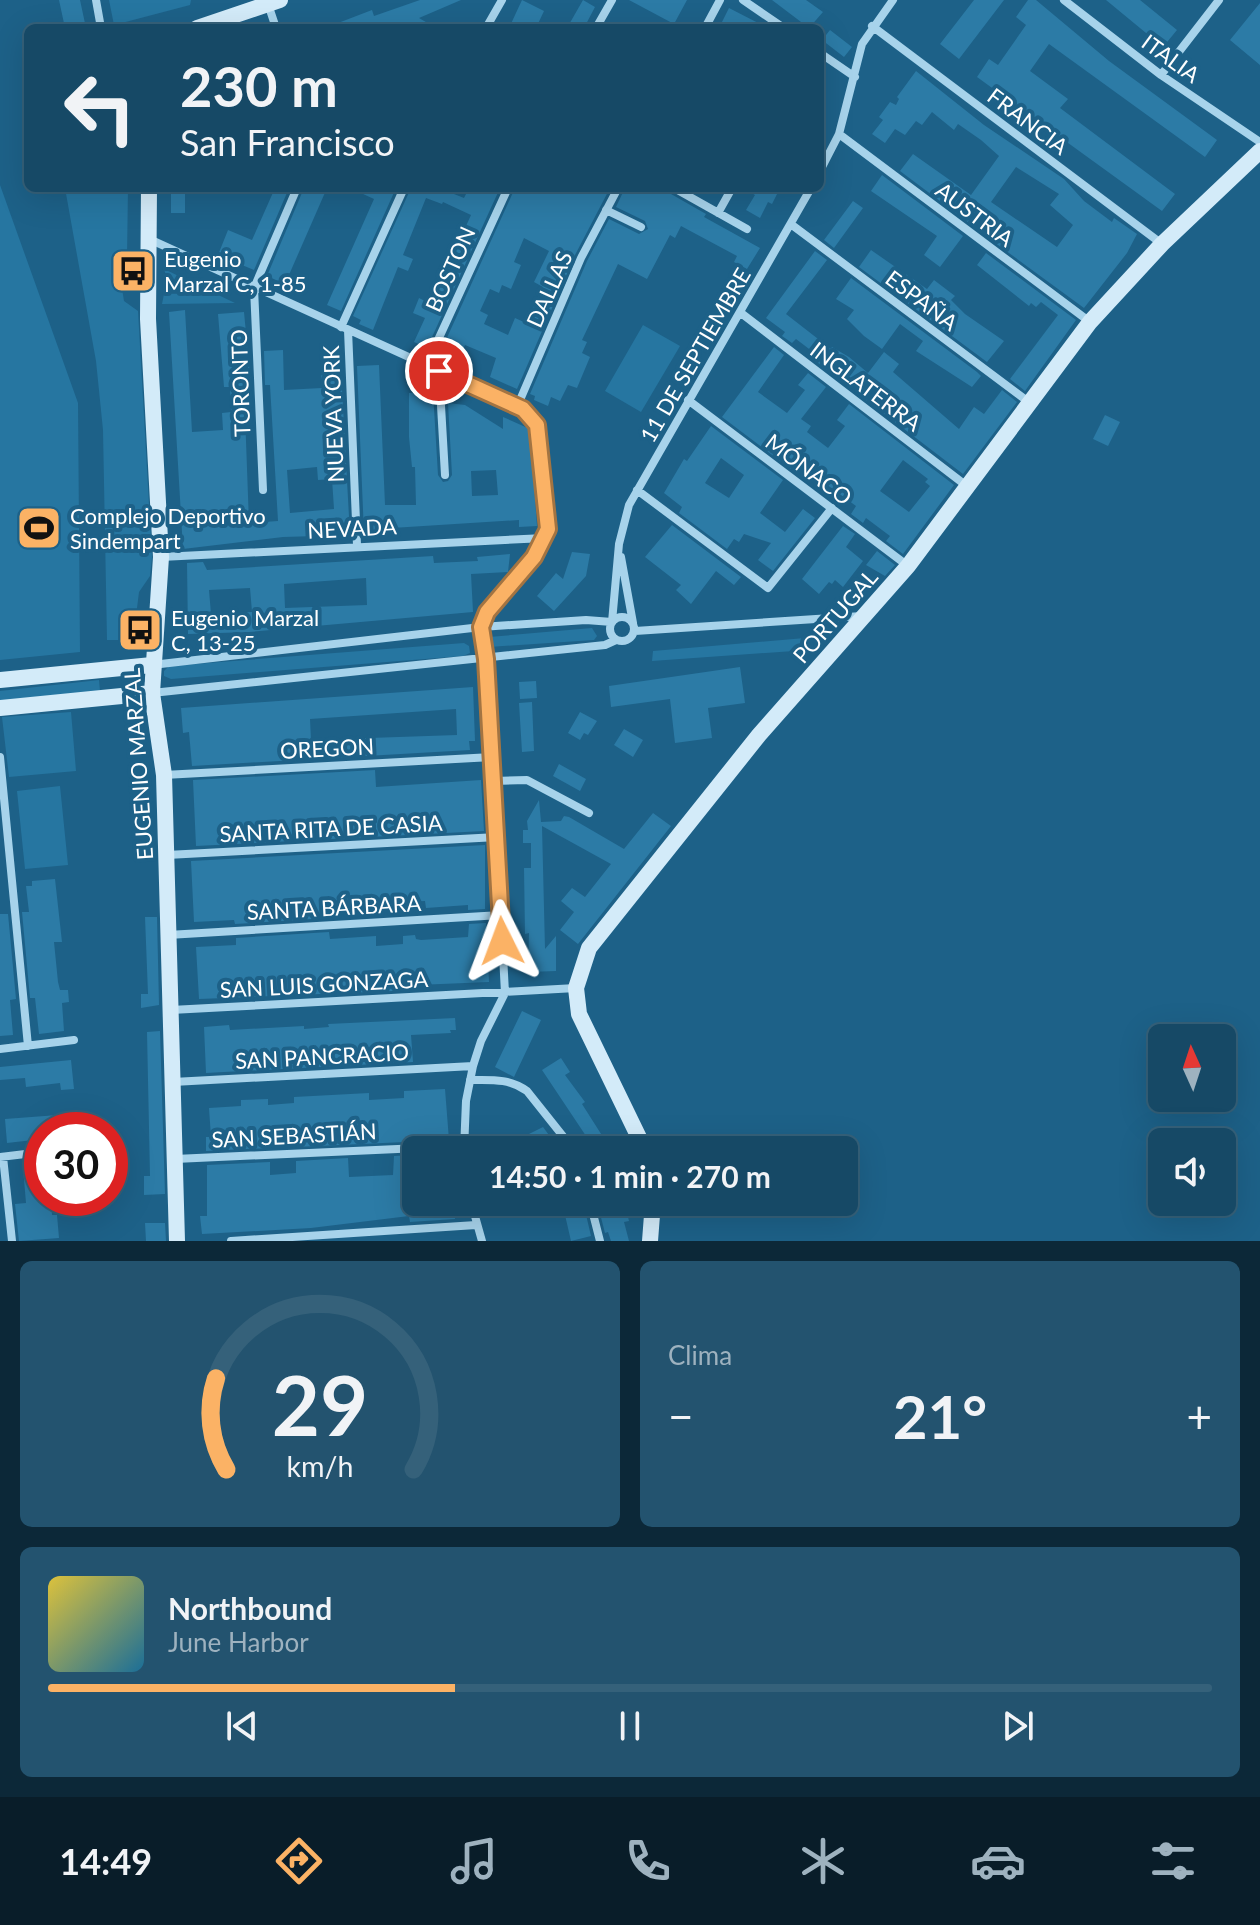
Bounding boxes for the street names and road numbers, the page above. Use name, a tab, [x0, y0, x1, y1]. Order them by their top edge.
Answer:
street label: ITALIA	[1137, 28, 1205, 88]
street label: FRANCIA	[982, 82, 1074, 160]
street label: AUSTRIA	[931, 176, 1019, 252]
street label: BOSTON	[419, 222, 481, 316]
street label: DALLAS	[520, 247, 578, 331]
street label: 11 DE SEPTIEMBRE	[634, 263, 756, 447]
street label: ESPAÑA	[881, 264, 963, 336]
street label: TORONTO	[225, 329, 255, 437]
street label: INGLATERRA	[805, 336, 927, 437]
street label: NUEVA YORK	[317, 345, 349, 483]
street label: MÓNACO	[760, 428, 858, 510]
street label: NEVADA	[307, 512, 397, 544]
street label: PORTUGAL	[787, 564, 883, 668]
street label: EUGENIO MARZAL	[118, 667, 158, 861]
street label: OREGON	[279, 732, 375, 764]
street label: SANTA RITA DE CASIA	[219, 809, 443, 847]
street label: SANTA BÁRBARA	[246, 889, 422, 925]
street label: SAN LUIS GONZAGA	[219, 965, 429, 1003]
street label: SAN PANCRACIO	[234, 1038, 410, 1074]
street label: SAN SEBASTIÁN	[211, 1117, 377, 1153]

